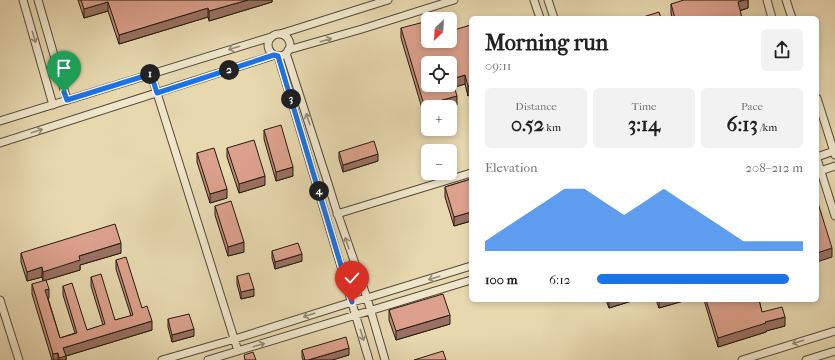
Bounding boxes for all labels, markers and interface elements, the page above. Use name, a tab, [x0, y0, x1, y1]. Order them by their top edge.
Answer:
north arrow	[421, 12, 457, 48]
map controls	[421, 12, 457, 180]
button: share	[761, 29, 803, 71]
text: Morning run	[485, 30, 608, 56]
one-way arrow	[31, 31, 38, 44]
one-way arrow	[319, 36, 332, 43]
one-way arrow	[228, 45, 240, 53]
pin	[47, 51, 81, 92]
button: locate	[421, 56, 457, 92]
icon: arrive	[53, 57, 75, 79]
text: 09:11	[485, 58, 511, 73]
pin: 2	[219, 60, 239, 80]
text: 2	[226, 63, 232, 76]
pin: 1	[140, 64, 160, 84]
text: 1	[148, 67, 152, 80]
pin: 3	[281, 89, 301, 109]
text: 3	[289, 92, 293, 105]
button: +	[421, 100, 457, 136]
text: Distance	[515, 100, 557, 113]
text: Time	[632, 100, 657, 113]
text: Pace	[741, 100, 763, 113]
one-way arrow	[304, 113, 311, 126]
text: 0.52	[511, 113, 544, 136]
text: 3:14	[628, 113, 660, 136]
text: 6:13	[727, 113, 758, 136]
text: km	[544, 121, 561, 134]
text: /km	[758, 121, 777, 134]
one-way arrow	[31, 127, 44, 134]
button: −	[421, 144, 457, 180]
text: Elevation	[485, 160, 538, 175]
text: 208–212 m	[745, 160, 803, 175]
pin: 4	[309, 181, 329, 201]
text: 4	[316, 184, 322, 197]
one-way arrow	[343, 237, 351, 249]
pin	[335, 261, 369, 302]
icon: check	[341, 267, 363, 289]
text: 100 m	[485, 272, 518, 287]
text: 6:12	[549, 272, 571, 287]
one-way arrow	[427, 275, 440, 282]
one-way arrow	[303, 312, 316, 319]
one-way arrow	[359, 328, 366, 341]
one-way arrow	[791, 339, 804, 346]
one-way arrow	[252, 341, 265, 348]

